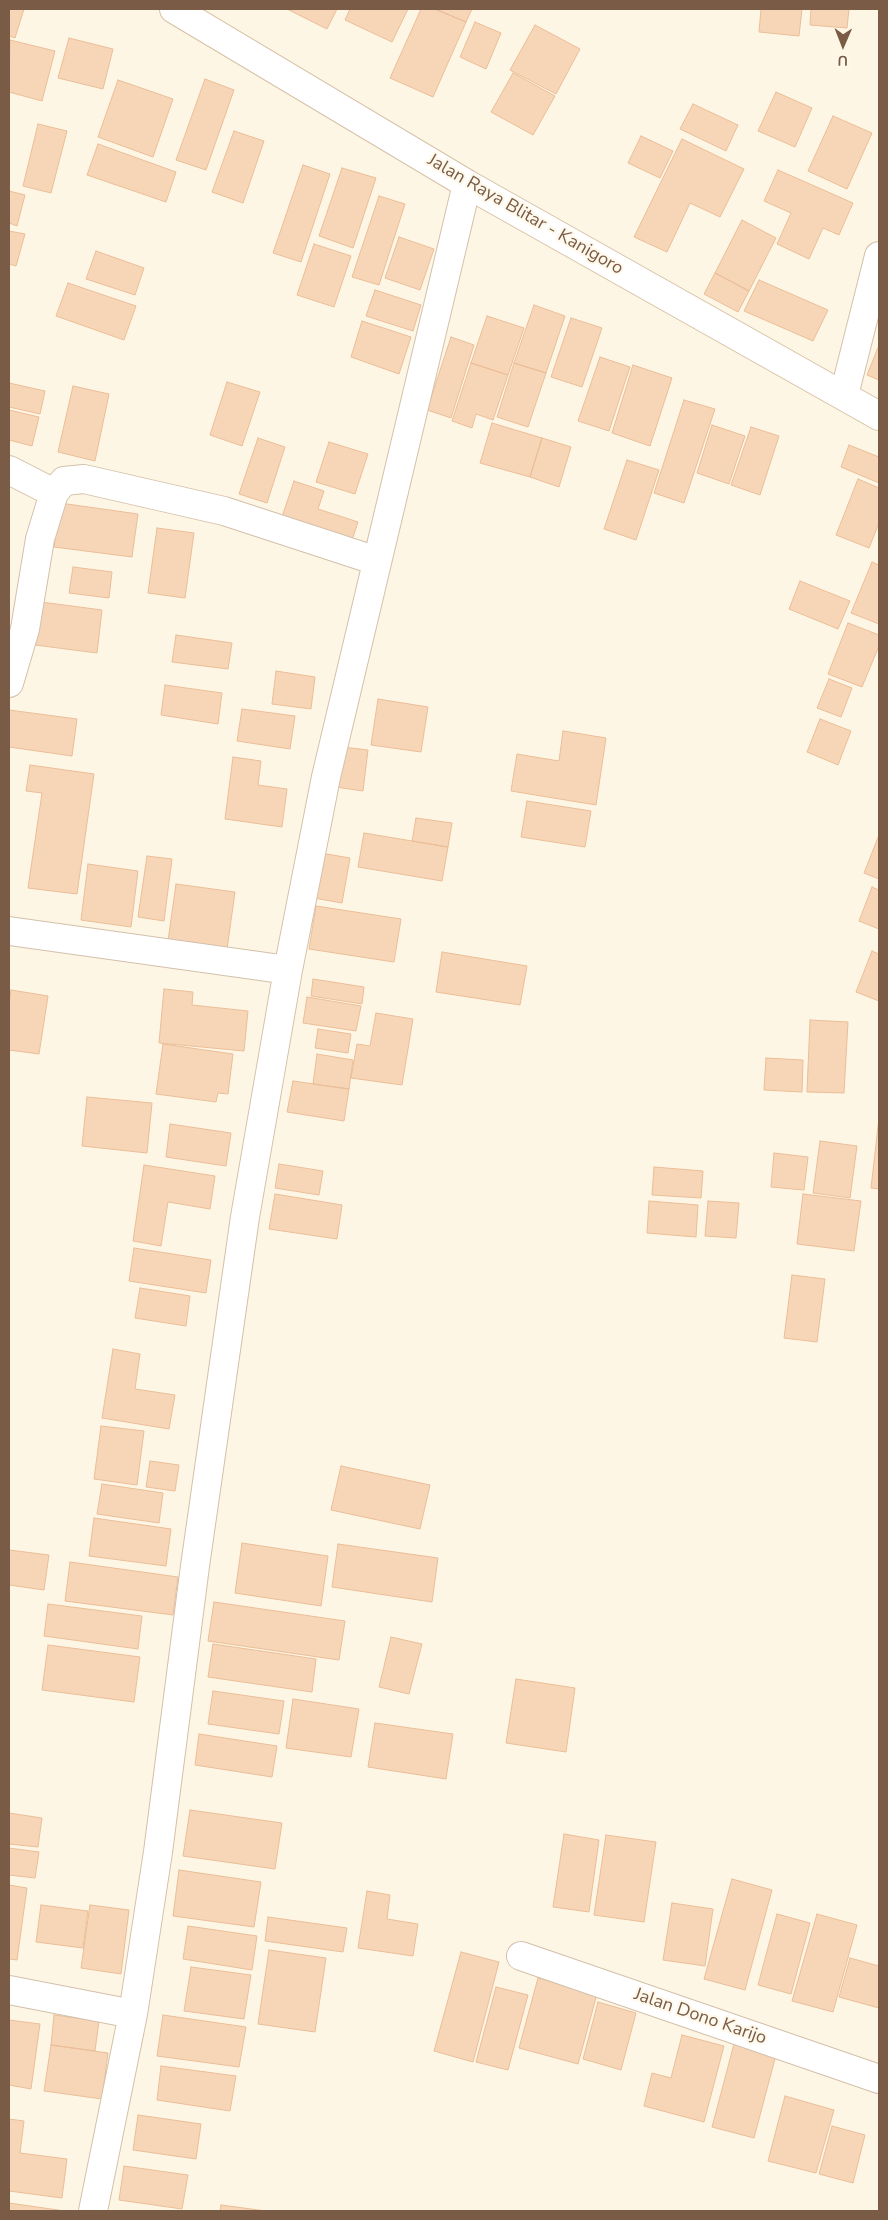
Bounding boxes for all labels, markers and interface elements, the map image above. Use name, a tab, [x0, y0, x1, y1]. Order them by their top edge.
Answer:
north arrow	[818, 20, 868, 70]
text: U	[837, 51, 848, 70]
street label: Jalan Raya Blitar - Kanigoro	[423, 150, 627, 280]
street label: Jalan Dono Karijo	[631, 1984, 769, 2050]

